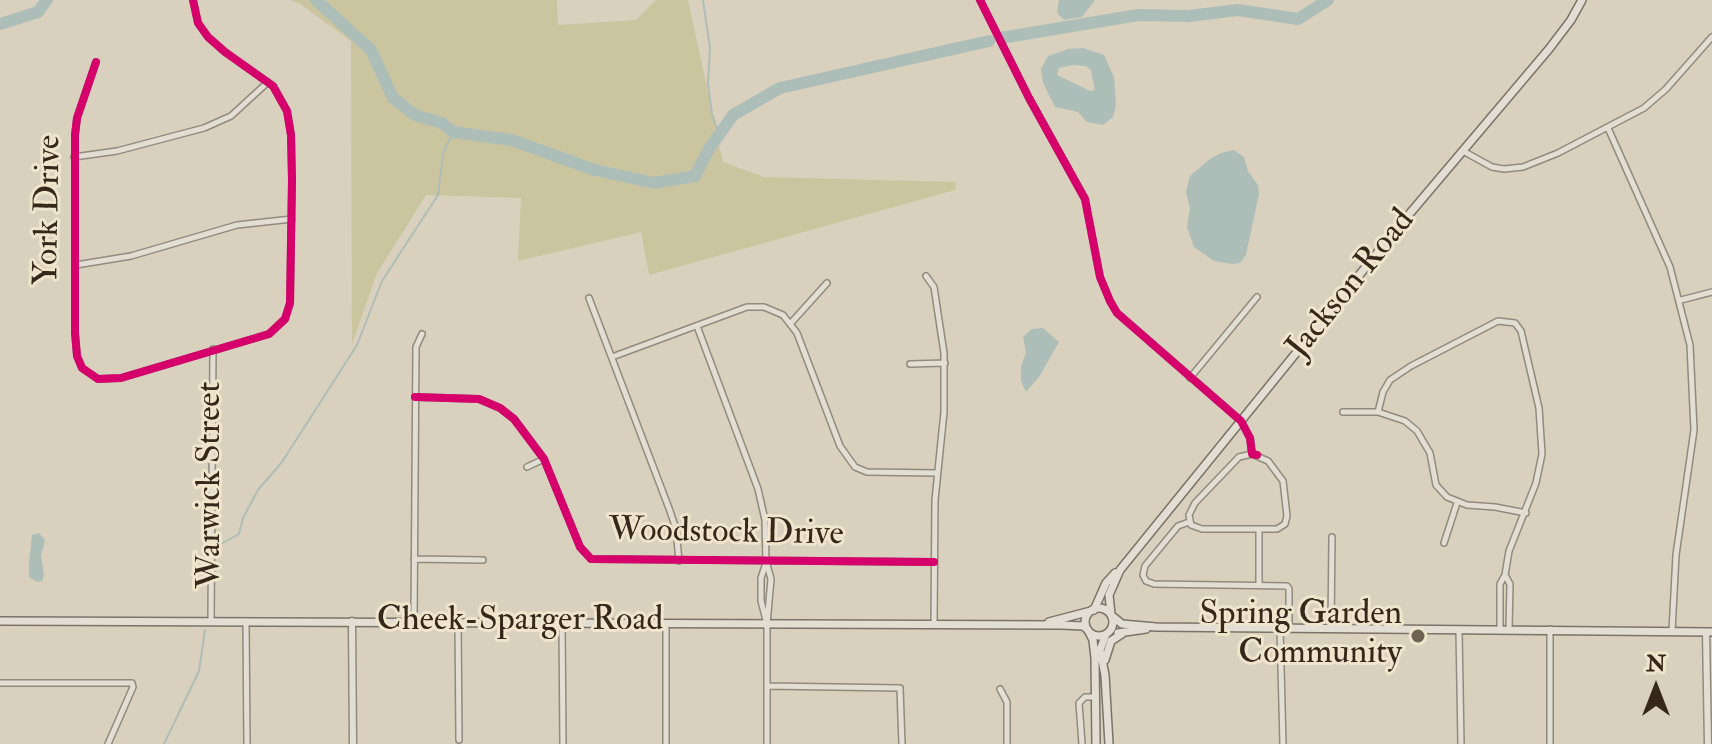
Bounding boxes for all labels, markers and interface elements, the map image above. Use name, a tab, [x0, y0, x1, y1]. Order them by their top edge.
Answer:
street label: York Drive	[28, 135, 72, 285]
street label: Jackson Road	[1279, 202, 1425, 368]
street label: Warwick Street	[192, 381, 232, 589]
street label: Woodstock Drive	[608, 512, 844, 556]
place label: Spring Garden Community	[1199, 596, 1402, 676]
street label: Cheek-Sparger Road	[377, 602, 663, 642]
marker: Spring Garden Community	[1409, 627, 1427, 645]
north arrow	[1616, 648, 1696, 728]
text: N	[1646, 650, 1666, 678]

